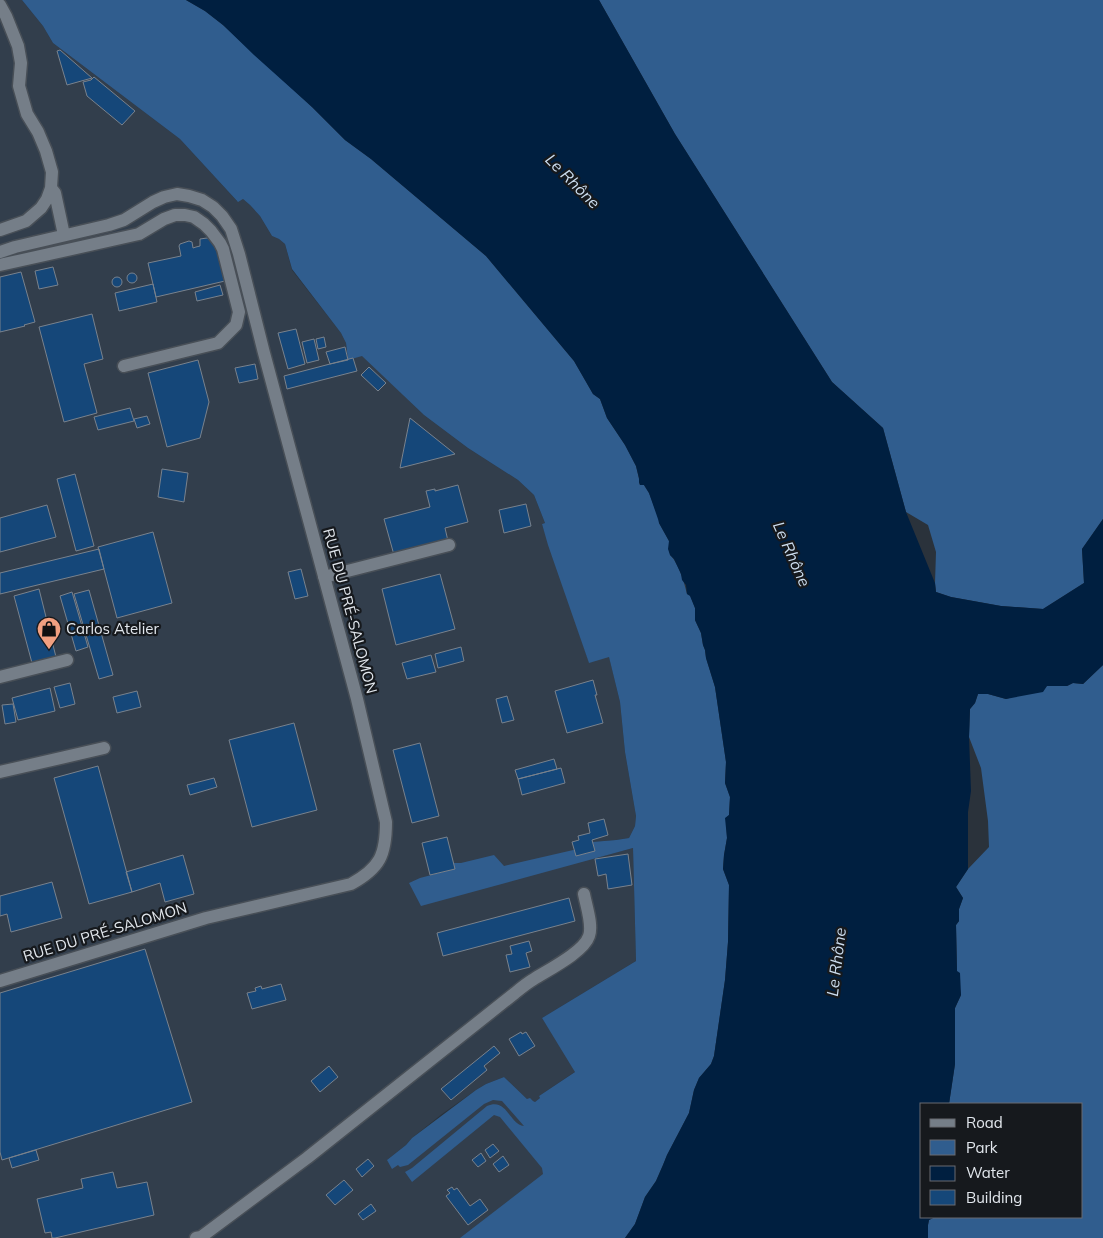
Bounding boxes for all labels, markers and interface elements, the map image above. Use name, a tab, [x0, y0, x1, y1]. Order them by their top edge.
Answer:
water label: Le Rhône	[541, 149, 605, 213]
water label: Le Rhône	[769, 518, 815, 590]
street label: RUE DU PRÉ-SALOMON	[319, 526, 382, 696]
shop icon: Carlos Atelier	[36, 616, 62, 650]
place label: Carlos Atelier	[66, 619, 159, 638]
street label: RUE DU PRÉ-SALOMON	[21, 898, 189, 966]
water label: Le Rhône	[822, 926, 850, 998]
legend	[920, 1103, 1083, 1218]
text: Road	[966, 1113, 1003, 1132]
text: Park	[966, 1138, 998, 1157]
text: Water	[966, 1163, 1010, 1182]
text: Building	[966, 1188, 1022, 1207]

